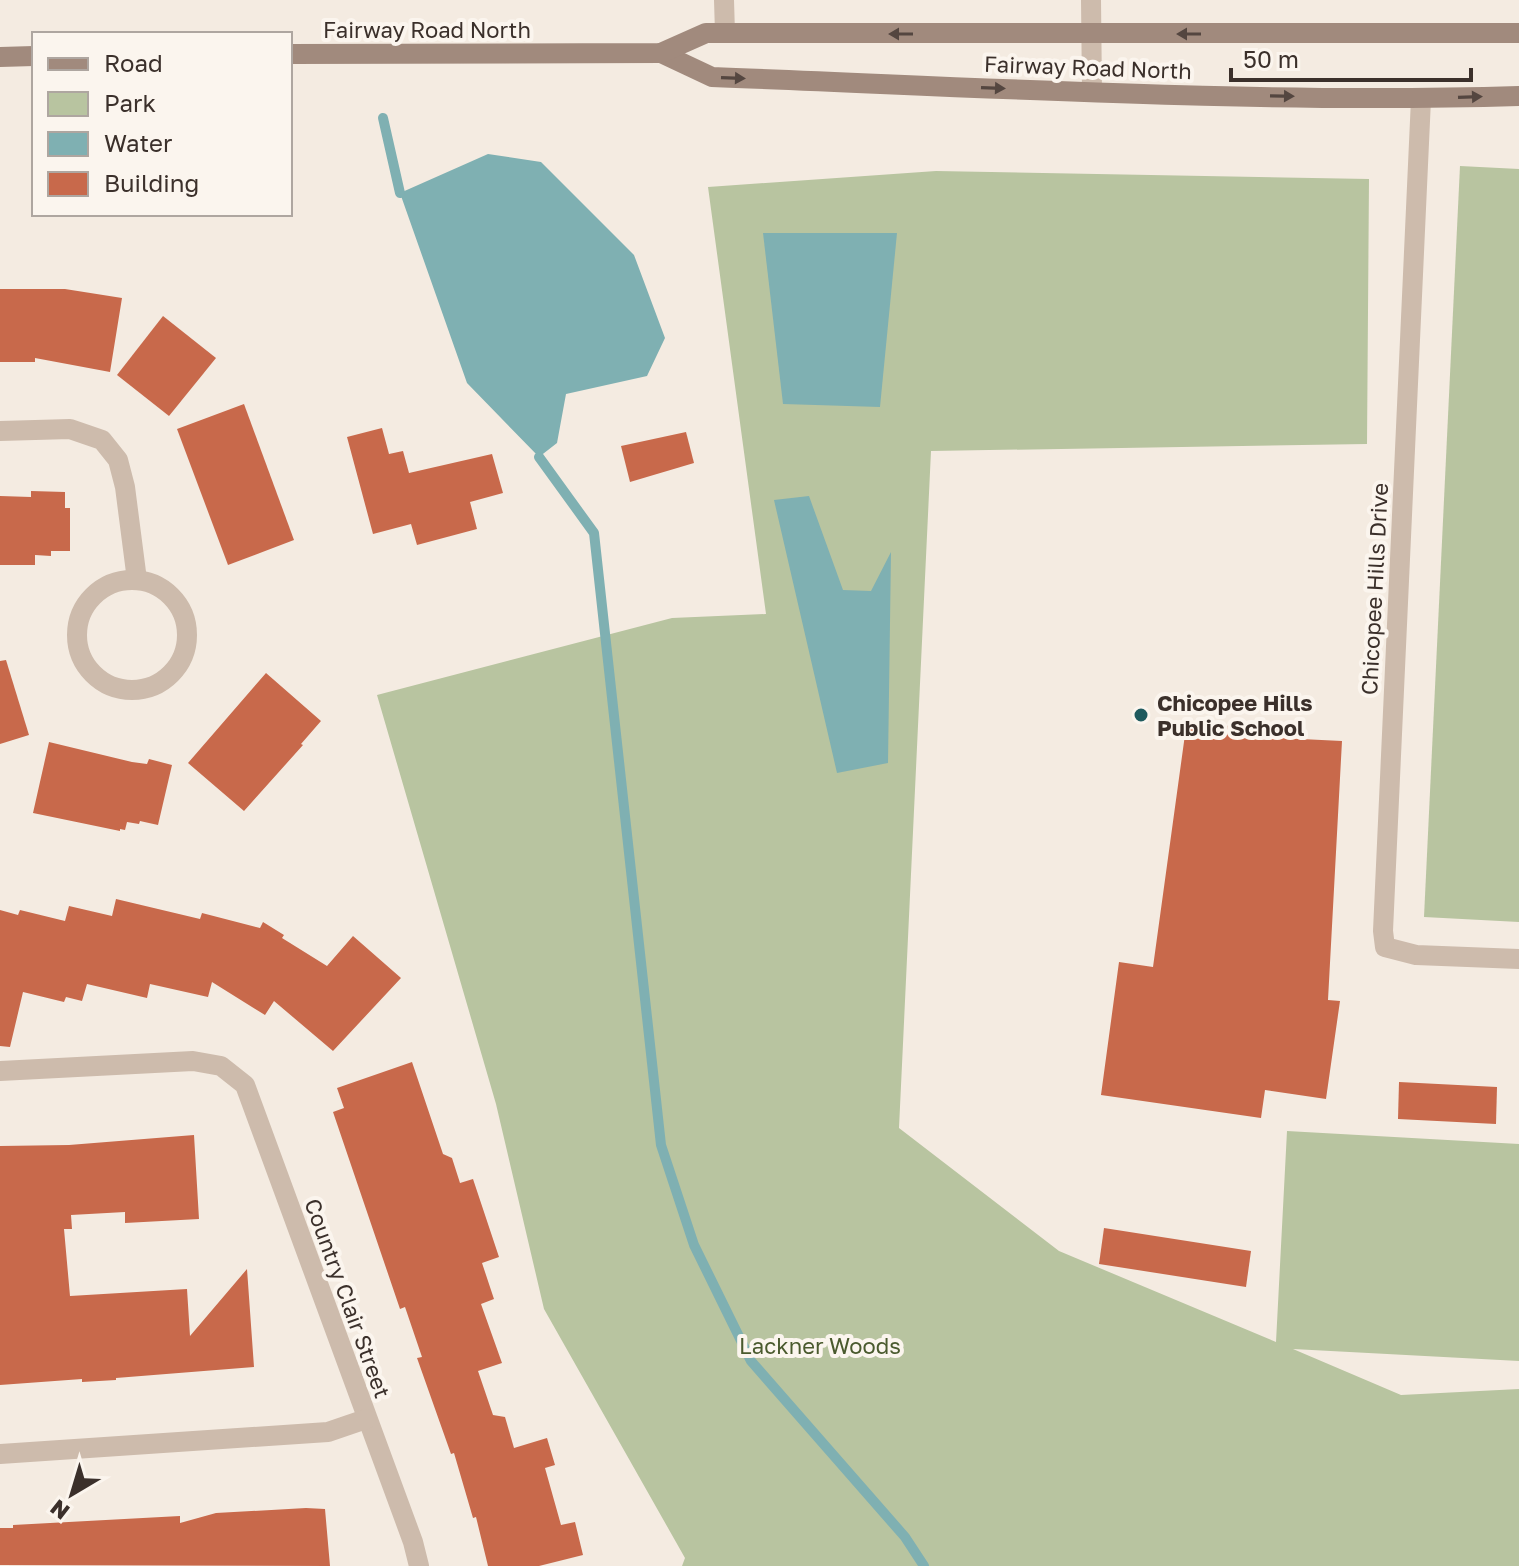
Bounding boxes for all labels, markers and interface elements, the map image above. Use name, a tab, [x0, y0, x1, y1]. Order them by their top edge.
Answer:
street label: Fairway Road North	[323, 16, 531, 43]
one-way arrow	[888, 28, 913, 40]
one-way arrow	[1176, 28, 1201, 40]
legend	[32, 32, 292, 216]
scale bar	[1231, 32, 1471, 82]
text: 50 m	[1243, 44, 1299, 73]
text: Road	[104, 48, 163, 77]
street label: Fairway Road North	[984, 50, 1192, 84]
one-way arrow	[721, 72, 746, 85]
one-way arrow	[981, 81, 1006, 94]
text: Park	[104, 88, 156, 117]
one-way arrow	[1270, 89, 1295, 102]
one-way arrow	[1458, 91, 1483, 104]
text: Water	[104, 128, 172, 157]
text: Building	[104, 168, 199, 197]
street label: Chicopee Hills Drive	[1355, 482, 1393, 696]
place label: Chicopee Hills Public School	[1157, 689, 1313, 741]
marker: Chicopee Hills Public School	[1132, 706, 1150, 724]
street label: Country Clair Street	[299, 1195, 397, 1401]
park label: Lackner Woods	[739, 1332, 901, 1359]
north arrow	[32, 1454, 112, 1534]
text: N	[44, 1494, 74, 1526]

